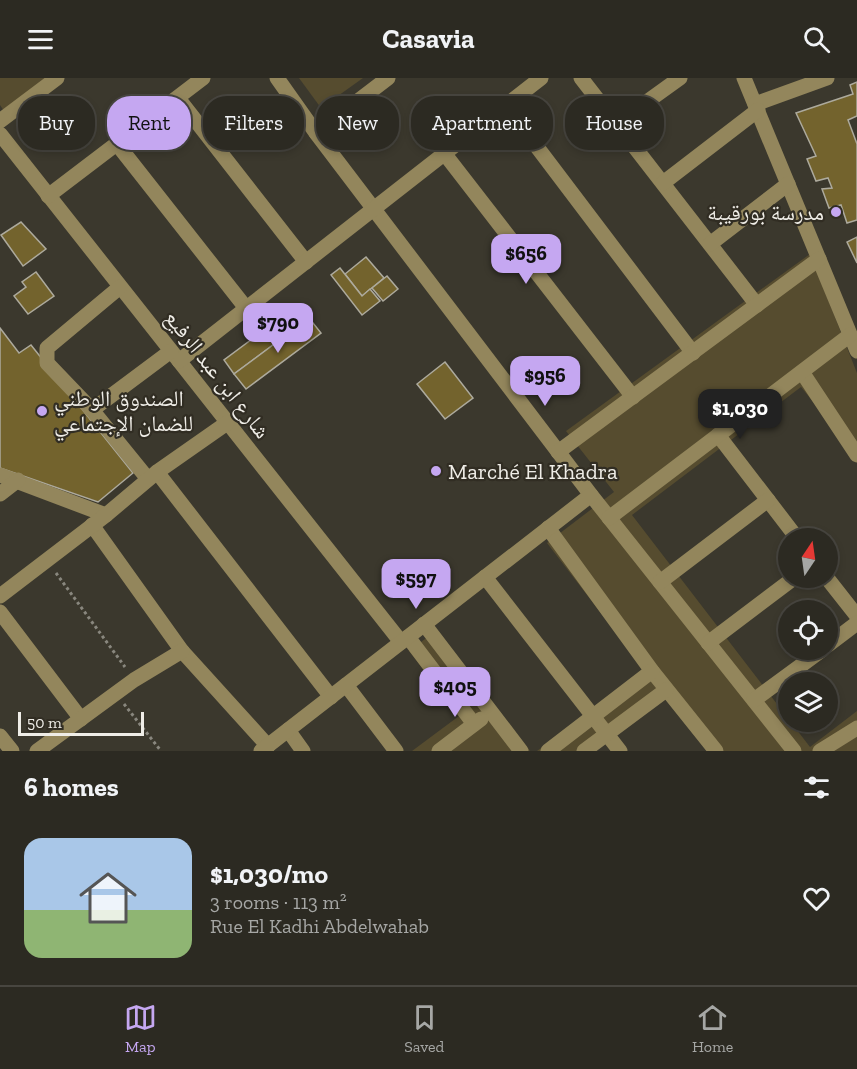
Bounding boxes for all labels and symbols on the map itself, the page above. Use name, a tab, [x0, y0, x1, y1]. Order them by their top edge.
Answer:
place label: مدرسة بورقيبة	[707, 199, 824, 226]
marker: مدرسة بورقيبة	[829, 205, 843, 219]
pin: $656	[490, 234, 562, 285]
pin: $790	[242, 303, 314, 354]
street label: شارع ابن عبد الرفيع	[159, 305, 276, 444]
pin: $956	[509, 356, 581, 407]
place label: الصندوق الوطني للضمان الإجتماعي	[54, 385, 193, 441]
pin: $1,030	[691, 389, 789, 440]
marker: الصندوق الوطني للضمان الإجتماعي	[35, 404, 49, 418]
place label: Marché El Khadra	[448, 458, 618, 485]
marker: Marché El Khadra	[429, 464, 443, 478]
north arrow	[778, 528, 838, 588]
pin: $597	[380, 559, 452, 610]
pin: $405	[419, 667, 491, 718]
scale bar	[18, 709, 144, 736]

